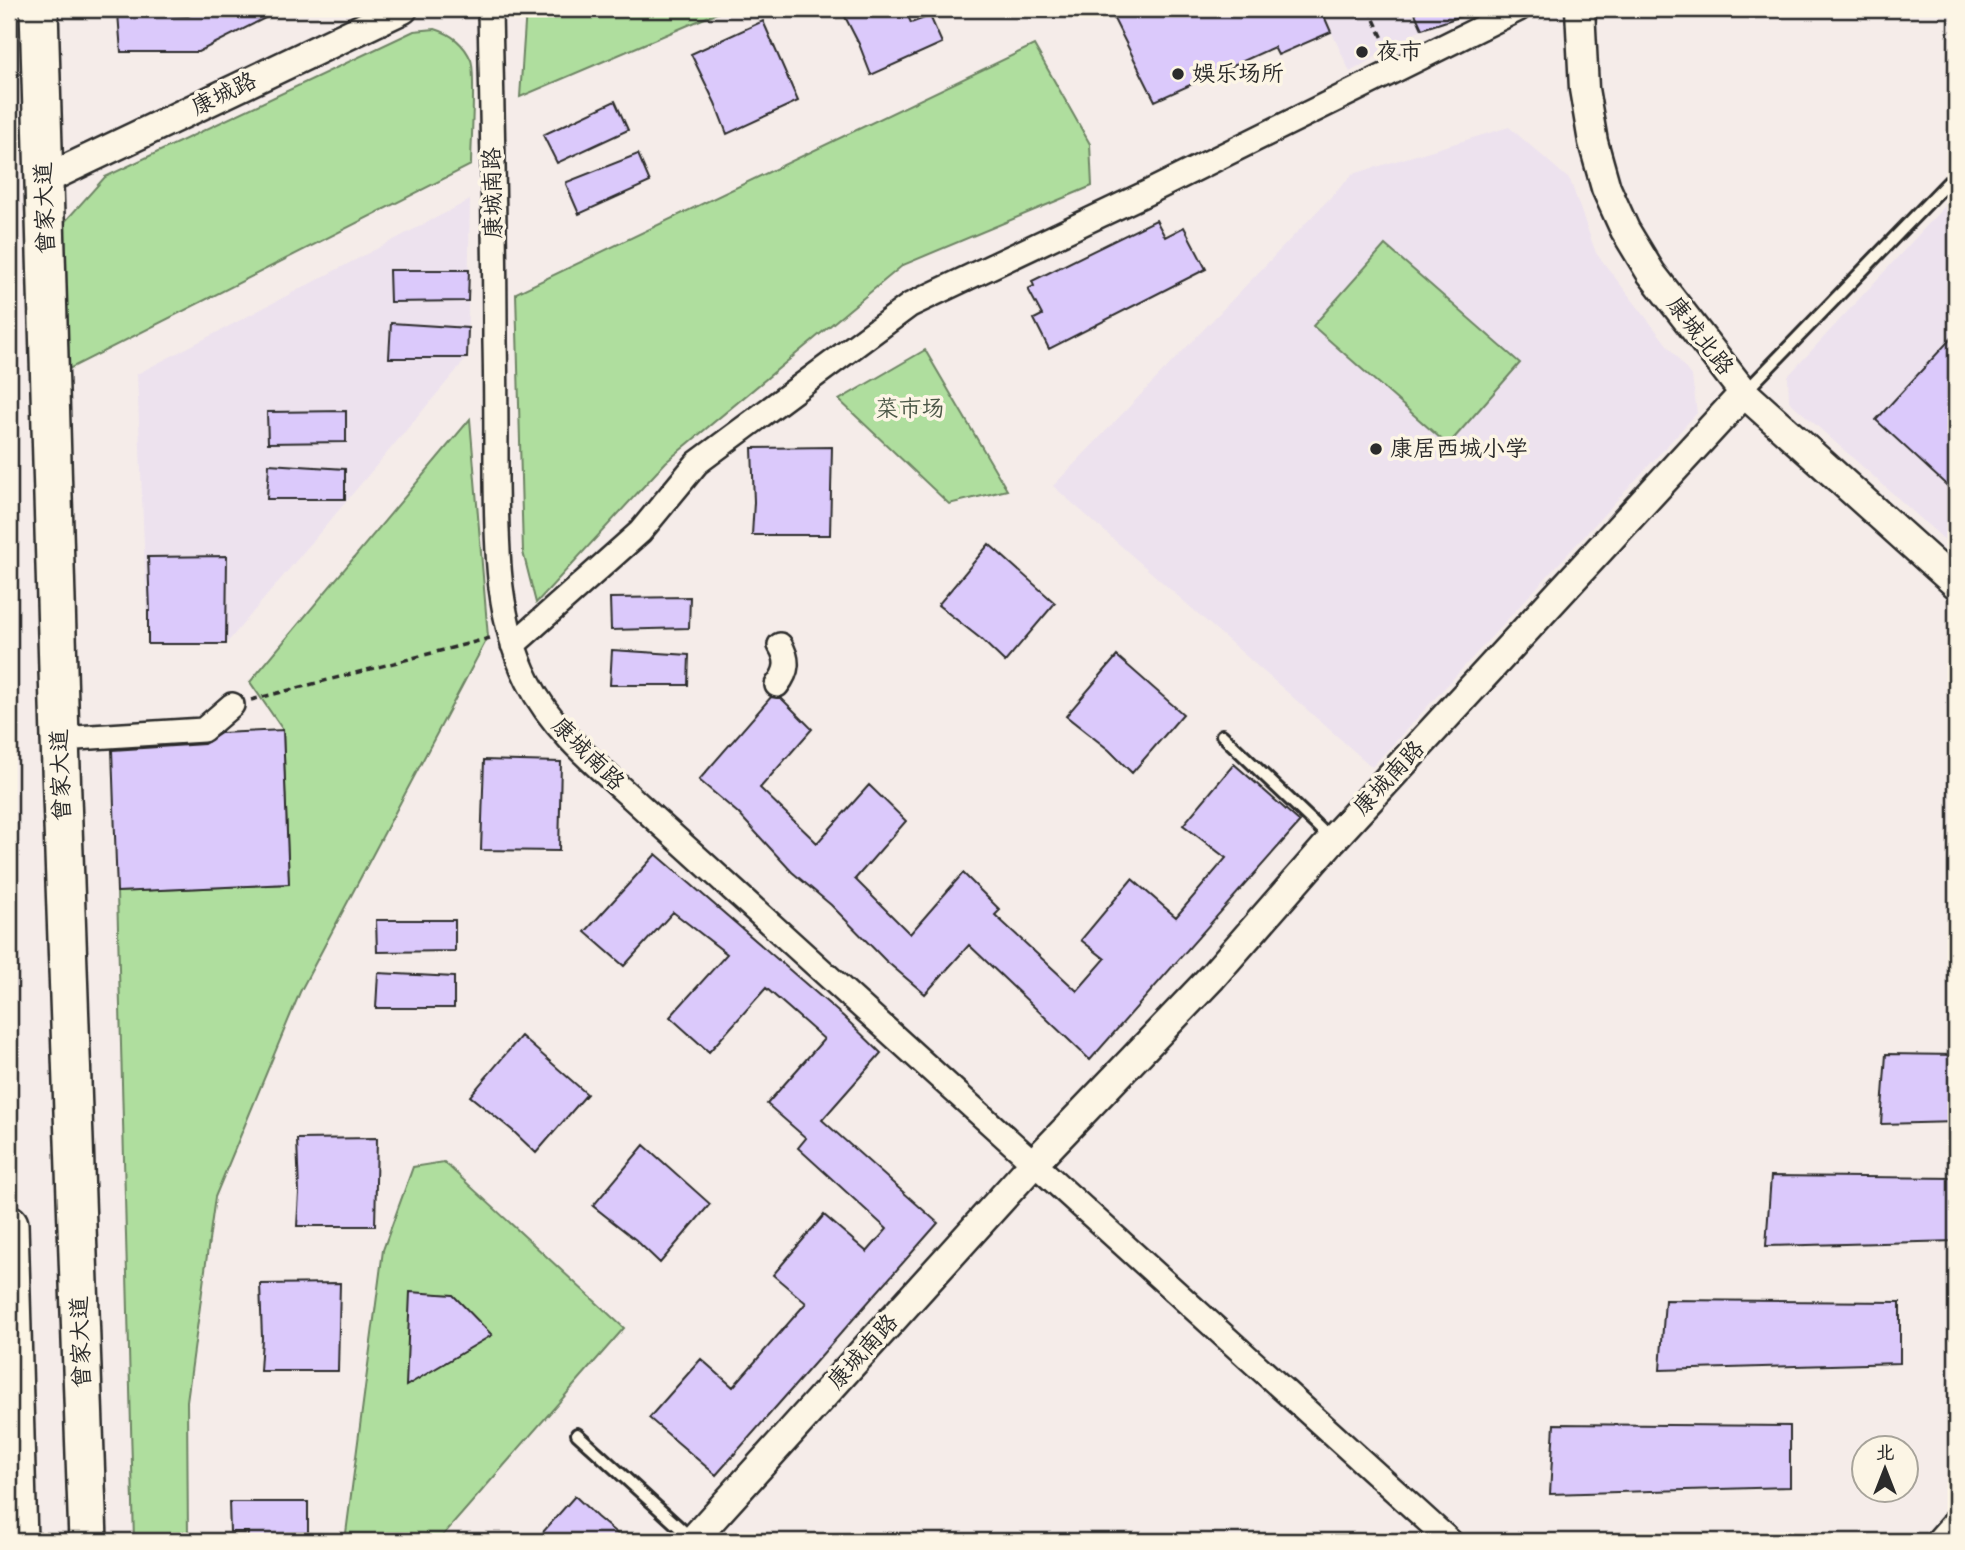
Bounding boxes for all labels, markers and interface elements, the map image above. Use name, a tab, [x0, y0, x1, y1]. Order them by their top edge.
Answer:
place label: 夜市	[1376, 36, 1422, 68]
marker: 夜市	[1354, 44, 1370, 60]
place label: 娱乐场所	[1192, 58, 1284, 90]
street label: 康城路	[186, 64, 262, 124]
marker: 娱乐场所	[1170, 66, 1186, 82]
street label: 康城南路	[476, 147, 510, 239]
street label: 曾家大道	[27, 161, 63, 255]
street label: 康城北路	[1659, 290, 1741, 382]
park label: 菜市场	[876, 393, 945, 425]
place label: 康居西城小学	[1390, 433, 1528, 465]
marker: 康居西城小学	[1368, 441, 1384, 457]
street label: 康城南路	[544, 710, 632, 798]
street label: 曾家大道	[43, 728, 79, 822]
street label: 康城南路	[1346, 733, 1432, 823]
street label: 曾家大道	[63, 1295, 99, 1389]
street label: 康城南路	[820, 1307, 906, 1397]
north arrow	[1850, 1434, 1920, 1504]
text: 北	[1875, 1440, 1895, 1467]

